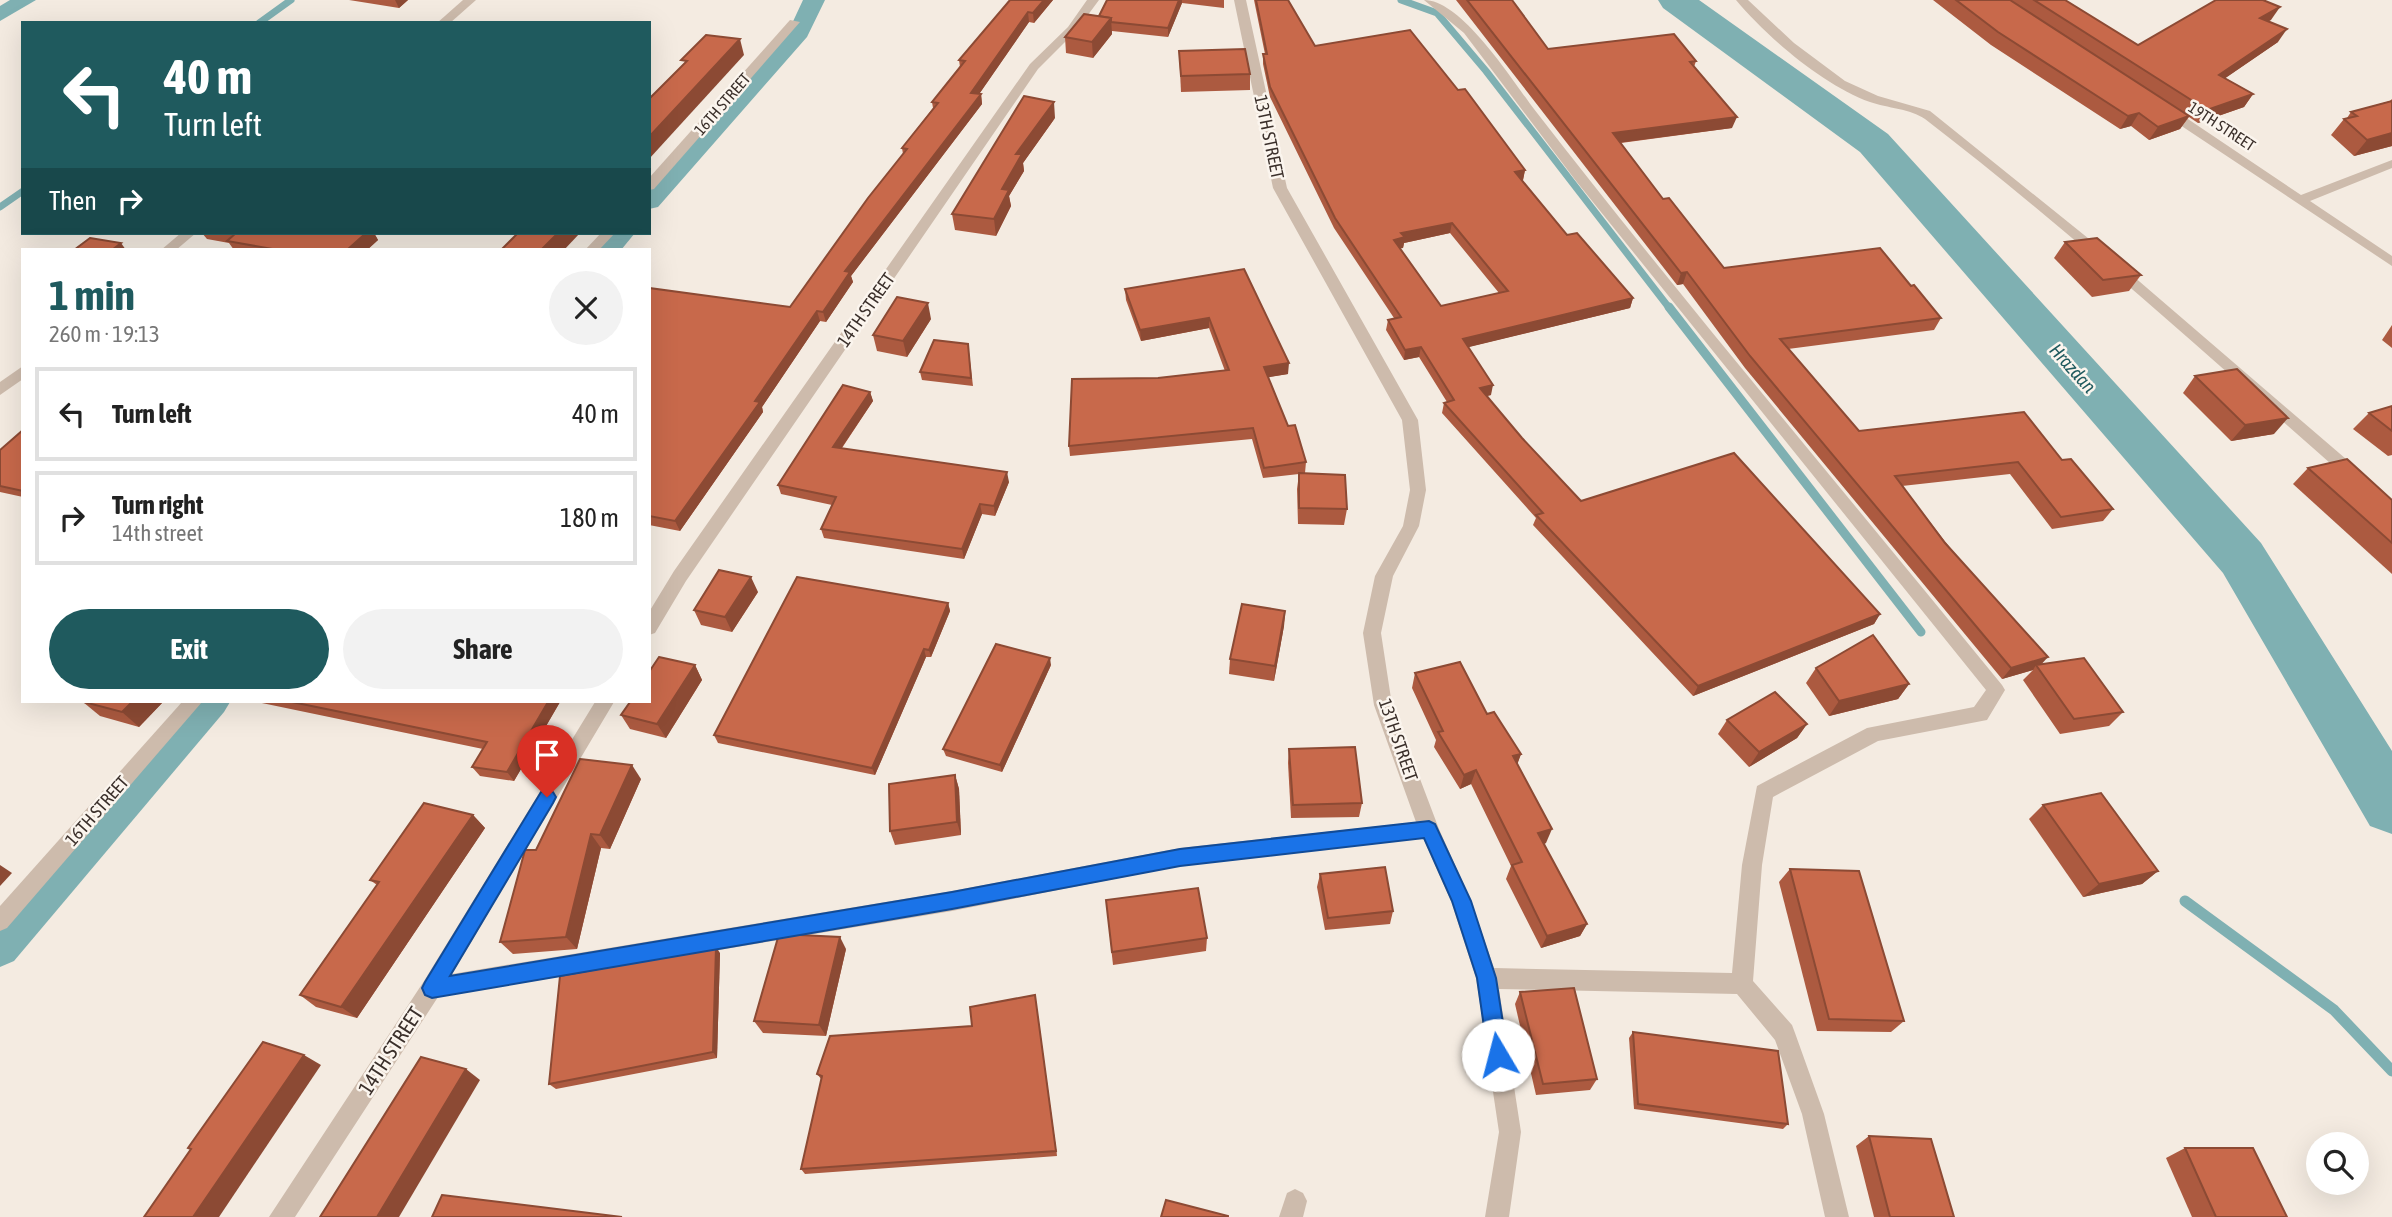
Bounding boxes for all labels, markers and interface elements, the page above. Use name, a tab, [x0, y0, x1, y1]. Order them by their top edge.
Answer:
text: 40 m	[164, 48, 252, 104]
icon: left	[49, 49, 140, 140]
street label: 16TH STREET	[690, 69, 754, 139]
street label: 13TH STREET	[1250, 93, 1289, 181]
street label: 19TH STREET	[2185, 98, 2259, 154]
text: Turn left	[164, 106, 262, 143]
icon: right	[111, 182, 149, 220]
text: Then	[49, 186, 97, 216]
street label: 14TH STREET	[832, 269, 899, 351]
text: 1 min	[49, 271, 135, 319]
button: close	[549, 271, 623, 345]
text: 260 m · 19:13	[49, 321, 160, 347]
water label: Hrazdan	[2045, 339, 2101, 397]
icon: left	[53, 395, 91, 433]
text: Turn left	[112, 399, 192, 429]
text: 40 m	[572, 399, 619, 429]
text: Turn right	[112, 490, 203, 520]
icon: right	[53, 499, 91, 537]
text: 180 m	[560, 503, 619, 533]
text: 14th street	[112, 520, 203, 546]
button: Exit	[49, 609, 329, 689]
button: Share	[343, 609, 623, 689]
street label: 13TH STREET	[1375, 696, 1422, 784]
pin	[517, 725, 577, 797]
icon: arrive	[528, 736, 566, 774]
street label: 16TH STREET	[61, 771, 133, 850]
street label: 14TH STREET	[353, 1002, 427, 1099]
position arrow	[1461, 1018, 1535, 1092]
map controls	[2306, 1132, 2369, 1195]
button: search	[2306, 1132, 2369, 1195]

